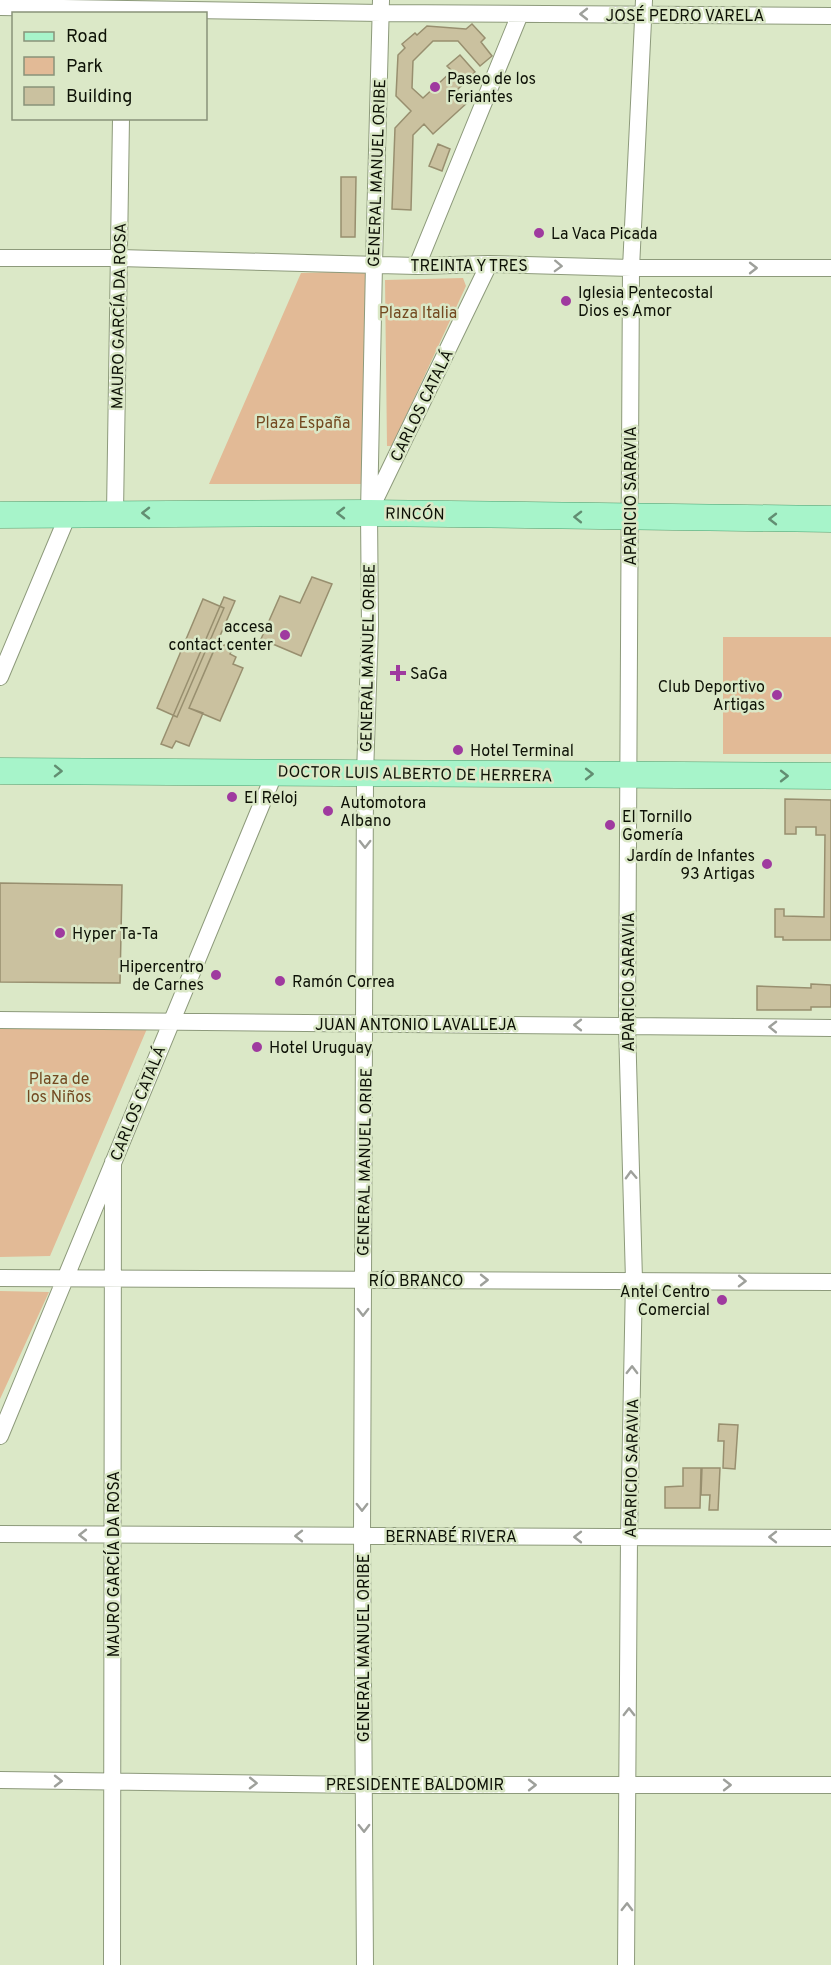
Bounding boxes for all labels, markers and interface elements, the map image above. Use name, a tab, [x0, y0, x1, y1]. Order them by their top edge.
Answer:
street label: JOSÉ PEDRO VARELA	[606, 5, 765, 27]
one-way arrow	[579, 8, 588, 20]
legend	[12, 12, 207, 120]
text: Road	[66, 26, 108, 49]
text: Park	[66, 56, 103, 79]
place label: Paseo de los Feriantes	[447, 70, 536, 108]
street label: GENERAL MANUEL ORIBE	[365, 79, 391, 268]
marker: Paseo de los Feriantes	[428, 80, 442, 94]
text: Building	[66, 86, 132, 109]
street label: MAURO GARCÍA DA ROSA	[106, 222, 132, 409]
place label: La Vaca Picada	[551, 225, 658, 245]
marker: La Vaca Picada	[532, 226, 546, 240]
street label: TREINTA Y TRES	[410, 257, 528, 277]
one-way arrow	[553, 260, 562, 272]
one-way arrow	[748, 262, 757, 274]
place label: Iglesia Pentecostal Dios es Amor	[578, 284, 713, 322]
marker: Iglesia Pentecostal Dios es Amor	[559, 294, 573, 308]
park label: Plaza Italia	[379, 304, 457, 324]
street label: CARLOS CATALÁ	[385, 346, 459, 465]
park label: Plaza España	[255, 414, 351, 434]
street label: APARICIO SARAVIA	[622, 426, 642, 566]
street label: RINCÓN	[385, 502, 445, 526]
one-way arrow	[141, 507, 150, 519]
one-way arrow	[336, 507, 345, 519]
one-way arrow	[573, 510, 582, 523]
one-way arrow	[768, 513, 777, 525]
street label: GENERAL MANUEL ORIBE	[357, 564, 381, 752]
place label: accesa contact center	[169, 618, 273, 656]
marker: accesa contact center	[278, 628, 292, 642]
place label: SaGa	[410, 665, 447, 685]
marker: SaGa	[391, 666, 405, 680]
place label: Club Deportivo Artigas	[658, 678, 765, 716]
marker: Club Deportivo Artigas	[770, 688, 784, 702]
place label: Hotel Terminal	[470, 742, 574, 762]
marker: Hotel Terminal	[451, 743, 465, 757]
street label: DOCTOR LUIS ALBERTO DE HERRERA	[277, 763, 553, 787]
one-way arrow	[54, 765, 63, 778]
one-way arrow	[585, 768, 594, 780]
one-way arrow	[780, 770, 789, 782]
place label: El Reloj	[244, 789, 298, 809]
marker: El Reloj	[225, 790, 239, 804]
place label: Automotora Albano	[340, 794, 426, 832]
marker: Automotora Albano	[321, 804, 335, 818]
place label: El Tornillo Gomería	[622, 808, 692, 846]
marker: El Tornillo Gomería	[603, 818, 617, 832]
one-way arrow	[359, 840, 371, 849]
place label: Jardín de Infantes 93 Artigas	[627, 847, 755, 885]
marker: Jardín de Infantes 93 Artigas	[760, 857, 774, 871]
street label: APARICIO SARAVIA	[620, 912, 640, 1052]
place label: Hyper Ta-Ta	[72, 925, 158, 945]
marker: Hyper Ta-Ta	[53, 926, 67, 940]
place label: Hipercentro de Carnes	[119, 958, 204, 996]
marker: Hipercentro de Carnes	[209, 968, 223, 982]
place label: Ramón Correa	[292, 973, 395, 993]
marker: Ramón Correa	[273, 974, 287, 988]
street label: JUAN ANTONIO LAVALLEJA	[315, 1016, 517, 1036]
one-way arrow	[573, 1019, 582, 1031]
one-way arrow	[768, 1021, 777, 1033]
place label: Hotel Uruguay	[269, 1039, 372, 1059]
marker: Hotel Uruguay	[250, 1040, 264, 1054]
street label: CARLOS CATALÁ	[105, 1042, 171, 1164]
street label: GENERAL MANUEL ORIBE	[354, 1068, 378, 1256]
park label: Plaza de los Niños	[27, 1070, 91, 1108]
one-way arrow	[625, 1170, 637, 1179]
street label: RÍO BRANCO	[369, 1270, 463, 1292]
one-way arrow	[480, 1274, 489, 1286]
one-way arrow	[738, 1275, 747, 1287]
place label: Antel Centro Comercial	[620, 1283, 710, 1321]
marker: Antel Centro Comercial	[715, 1293, 729, 1307]
one-way arrow	[357, 1308, 369, 1317]
one-way arrow	[626, 1365, 639, 1374]
street label: APARICIO SARAVIA	[622, 1398, 644, 1538]
street label: MAURO GARCÍA DA ROSA	[103, 1471, 125, 1657]
one-way arrow	[356, 1502, 368, 1511]
street label: BERNABÉ RIVERA	[385, 1526, 517, 1548]
one-way arrow	[78, 1529, 87, 1541]
one-way arrow	[294, 1530, 303, 1542]
one-way arrow	[573, 1531, 582, 1543]
one-way arrow	[768, 1531, 777, 1543]
street label: GENERAL MANUEL ORIBE	[355, 1554, 375, 1742]
one-way arrow	[622, 1707, 635, 1716]
one-way arrow	[54, 1775, 63, 1787]
street label: PRESIDENTE BALDOMIR	[326, 1776, 504, 1796]
one-way arrow	[249, 1777, 258, 1789]
one-way arrow	[528, 1779, 537, 1791]
one-way arrow	[723, 1779, 732, 1791]
one-way arrow	[358, 1823, 370, 1832]
one-way arrow	[621, 1902, 633, 1911]

